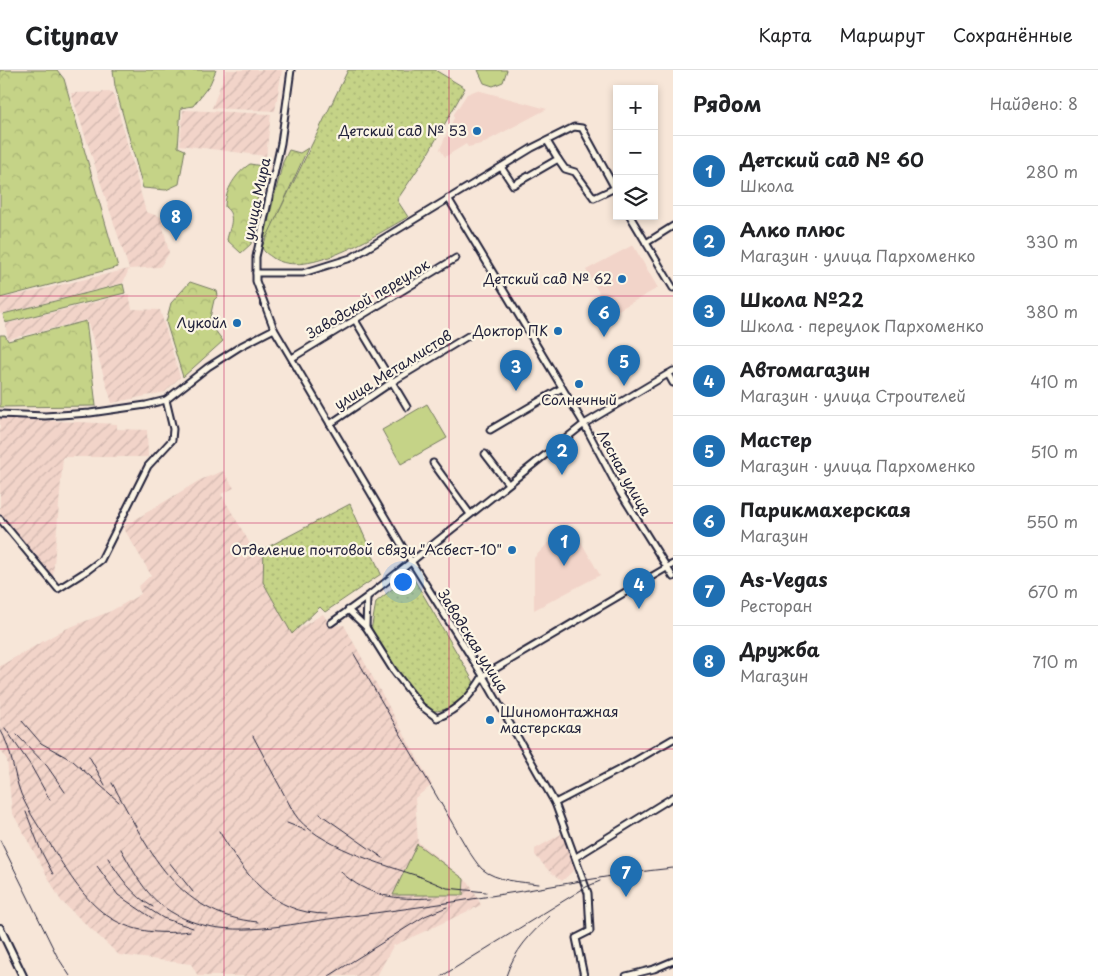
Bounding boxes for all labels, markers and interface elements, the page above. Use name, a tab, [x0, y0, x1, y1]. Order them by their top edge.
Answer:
text: Citynav	[25, 17, 118, 53]
text: Карта	[759, 21, 811, 48]
text: Маршрут	[839, 21, 925, 48]
text: Сохранённые	[953, 21, 1073, 48]
map controls	[613, 85, 658, 220]
button: +	[613, 85, 658, 130]
text: Рядом	[693, 87, 761, 119]
text: Найдено: 8	[990, 91, 1078, 115]
place label: Детский сад № 53	[338, 120, 467, 141]
marker: Детский сад № 53	[471, 125, 483, 137]
button: −	[613, 130, 658, 175]
text: Детский сад № 60	[740, 145, 924, 173]
street label: улица Мира	[237, 155, 276, 242]
text: 1	[705, 159, 713, 183]
text: 280 m	[1026, 159, 1078, 183]
text: Школа	[740, 173, 794, 197]
button: layers	[613, 175, 658, 220]
pin: 8	[160, 200, 192, 241]
text: Алко плюс	[740, 215, 845, 243]
text: 2	[703, 229, 715, 253]
text: 330 m	[1025, 229, 1078, 253]
text: Магазин · улица Пархоменко	[740, 243, 975, 267]
street label: Заводской переулок	[302, 253, 434, 344]
place label: Детский сад № 62	[483, 268, 612, 289]
marker: Детский сад № 62	[616, 273, 628, 285]
text: Школа №22	[740, 285, 864, 313]
pin: 6	[588, 296, 620, 337]
text: 3	[704, 299, 714, 323]
text: 380 m	[1026, 299, 1078, 323]
place label: Лукойл	[177, 312, 227, 333]
text: Школа · переулок Пархоменко	[740, 313, 984, 337]
marker: Лукойл	[231, 317, 243, 329]
place label: Доктор ПК	[472, 320, 548, 341]
street label: улица Металлистов	[330, 325, 456, 414]
marker: Доктор ПК	[552, 325, 564, 337]
pin: 5	[608, 345, 640, 386]
pin: 3	[500, 350, 532, 391]
text: Автомагазин	[740, 355, 870, 383]
text: 4	[704, 369, 714, 393]
text: 410 m	[1030, 369, 1078, 393]
marker: Солнечный	[573, 378, 585, 390]
text: Магазин · улица Строителей	[740, 383, 966, 407]
place label: Солнечный	[541, 389, 617, 410]
text: Мастер	[740, 425, 812, 453]
street label: Лесная улица	[592, 426, 657, 520]
pin: 2	[546, 434, 578, 475]
text: 5	[704, 439, 714, 463]
text: 510 m	[1030, 439, 1078, 463]
text: Магазин · улица Пархоменко	[740, 453, 975, 477]
text: Парикмахерская	[740, 495, 911, 523]
text: 6	[703, 509, 715, 533]
text: 550 m	[1026, 509, 1078, 533]
text: Магазин	[740, 523, 809, 547]
pin: 1	[548, 525, 580, 566]
place label: Отделение почтовой связи "Асбест-10"	[231, 539, 502, 560]
marker: Отделение почтовой связи "Асбест-10"	[506, 544, 518, 556]
text: As-Vegas	[740, 565, 828, 593]
pin: 4	[623, 568, 655, 609]
your location	[390, 569, 416, 595]
text: 7	[704, 579, 714, 603]
text: 670 m	[1028, 579, 1078, 603]
street label: Заводская улица	[433, 585, 514, 697]
text: Ресторан	[740, 593, 813, 617]
text: Дружба	[740, 635, 820, 663]
text: 8	[704, 649, 714, 673]
text: 710 m	[1032, 649, 1078, 673]
text: Магазин	[740, 663, 809, 687]
place label: Шиномонтажная мастерская	[500, 701, 619, 738]
marker: Шиномонтажная мастерская	[484, 714, 496, 726]
pin: 7	[610, 856, 642, 897]

